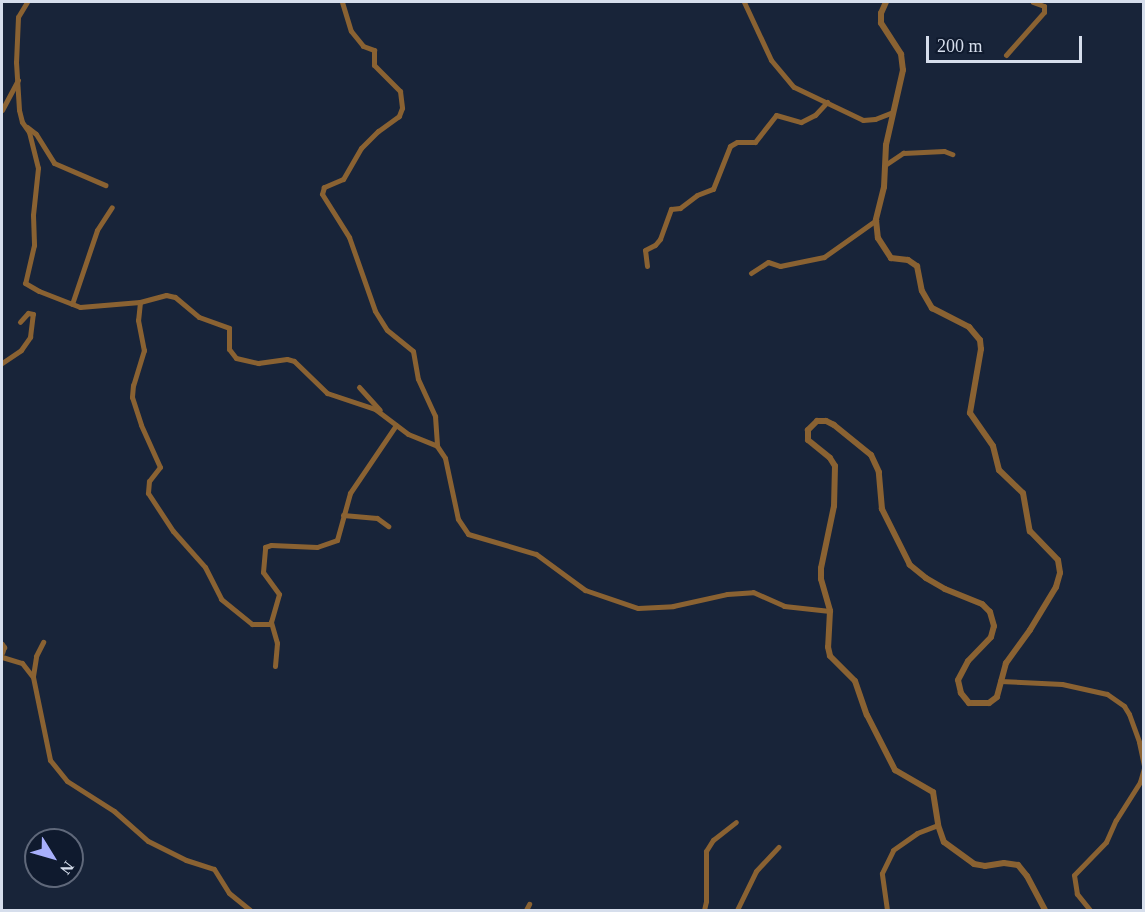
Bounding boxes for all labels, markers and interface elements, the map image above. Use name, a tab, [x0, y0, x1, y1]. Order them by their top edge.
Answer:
scale bar	[929, 24, 1085, 62]
text: 200 m	[937, 36, 983, 56]
north arrow	[24, 828, 84, 888]
text: N	[57, 858, 77, 878]

